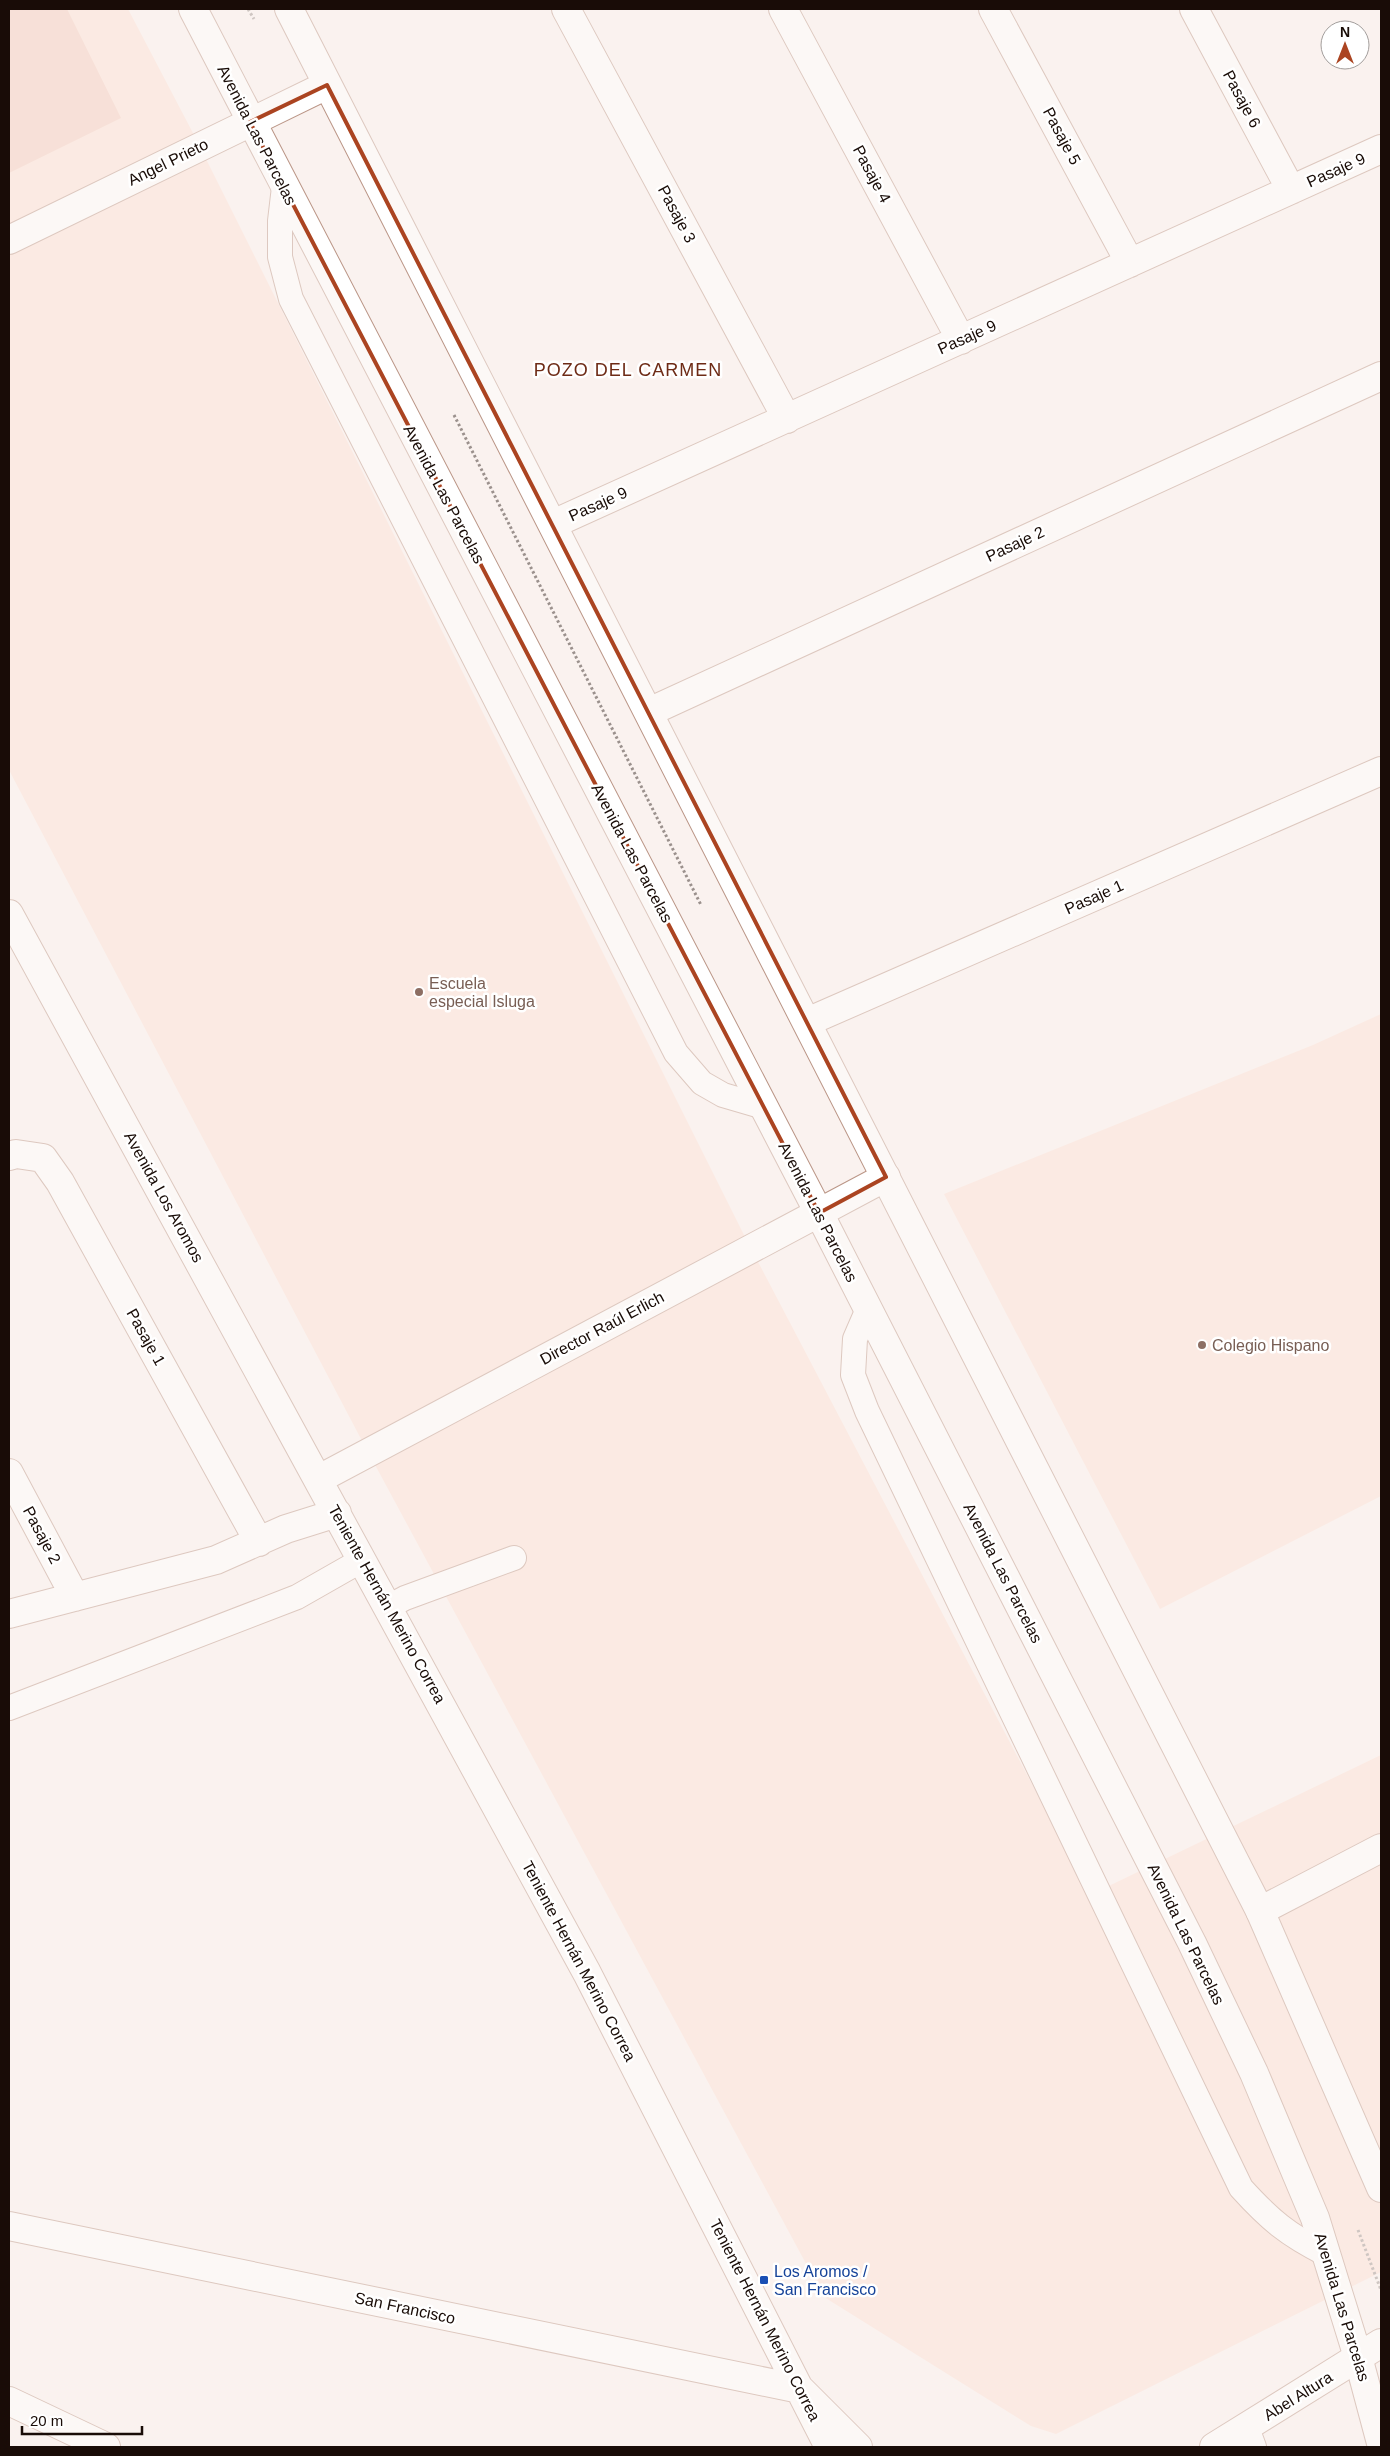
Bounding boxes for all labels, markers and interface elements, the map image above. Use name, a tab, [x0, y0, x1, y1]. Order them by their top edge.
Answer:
north arrow	[1320, 20, 1370, 70]
text: N	[1340, 24, 1350, 40]
street label: Avenida Las Parcelas	[214, 62, 300, 208]
street label: Pasaje 6	[1220, 68, 1264, 131]
street label: Pasaje 5	[1040, 105, 1084, 168]
street label: Angel Prieto	[125, 135, 211, 189]
street label: Pasaje 4	[850, 143, 894, 206]
street label: Pasaje 9	[1304, 150, 1368, 190]
street label: Pasaje 3	[655, 183, 699, 246]
street label: Pasaje 9	[935, 317, 999, 357]
district label: POZO DEL CARMEN	[534, 360, 722, 380]
street label: Avenida Las Parcelas	[400, 422, 488, 566]
street label: Pasaje 9	[566, 484, 630, 524]
street label: Pasaje 2	[983, 523, 1047, 565]
street label: Avenida Las Parcelas	[588, 781, 676, 925]
street label: Pasaje 1	[1062, 877, 1126, 917]
place label: Escuela especial Isluga	[429, 975, 535, 1010]
marker: Escuela especial Isluga	[413, 986, 425, 998]
street label: Avenida Los Aromos	[121, 1129, 207, 1265]
street label: Avenida Las Parcelas	[775, 1139, 861, 1285]
street label: Director Raúl Erlich	[537, 1288, 667, 1368]
street label: Pasaje 1	[123, 1306, 169, 1368]
place label: Colegio Hispano	[1212, 1337, 1330, 1354]
marker: Colegio Hispano	[1196, 1339, 1208, 1351]
street label: Avenida Las Parcelas	[960, 1500, 1046, 1646]
street label: Teniente Hernán Merino Correa	[325, 1502, 449, 1706]
street label: Pasaje 2	[20, 1504, 64, 1567]
street label: Teniente Hernán Merino Correa	[519, 1858, 639, 2064]
street label: Avenida Las Parcelas	[1145, 1861, 1227, 2007]
street label: Teniente Hernán Merino Correa	[707, 2216, 823, 2424]
street label: Avenida Las Parcelas	[1311, 2231, 1373, 2383]
place label: Los Aromos / San Francisco	[774, 2263, 876, 2298]
marker: Los Aromos / San Francisco	[758, 2274, 770, 2286]
street label: San Francisco	[353, 2289, 457, 2327]
street label: Abel Altura	[1261, 2368, 1335, 2424]
scale bar	[22, 2404, 142, 2436]
text: 20 m	[30, 2412, 63, 2429]

